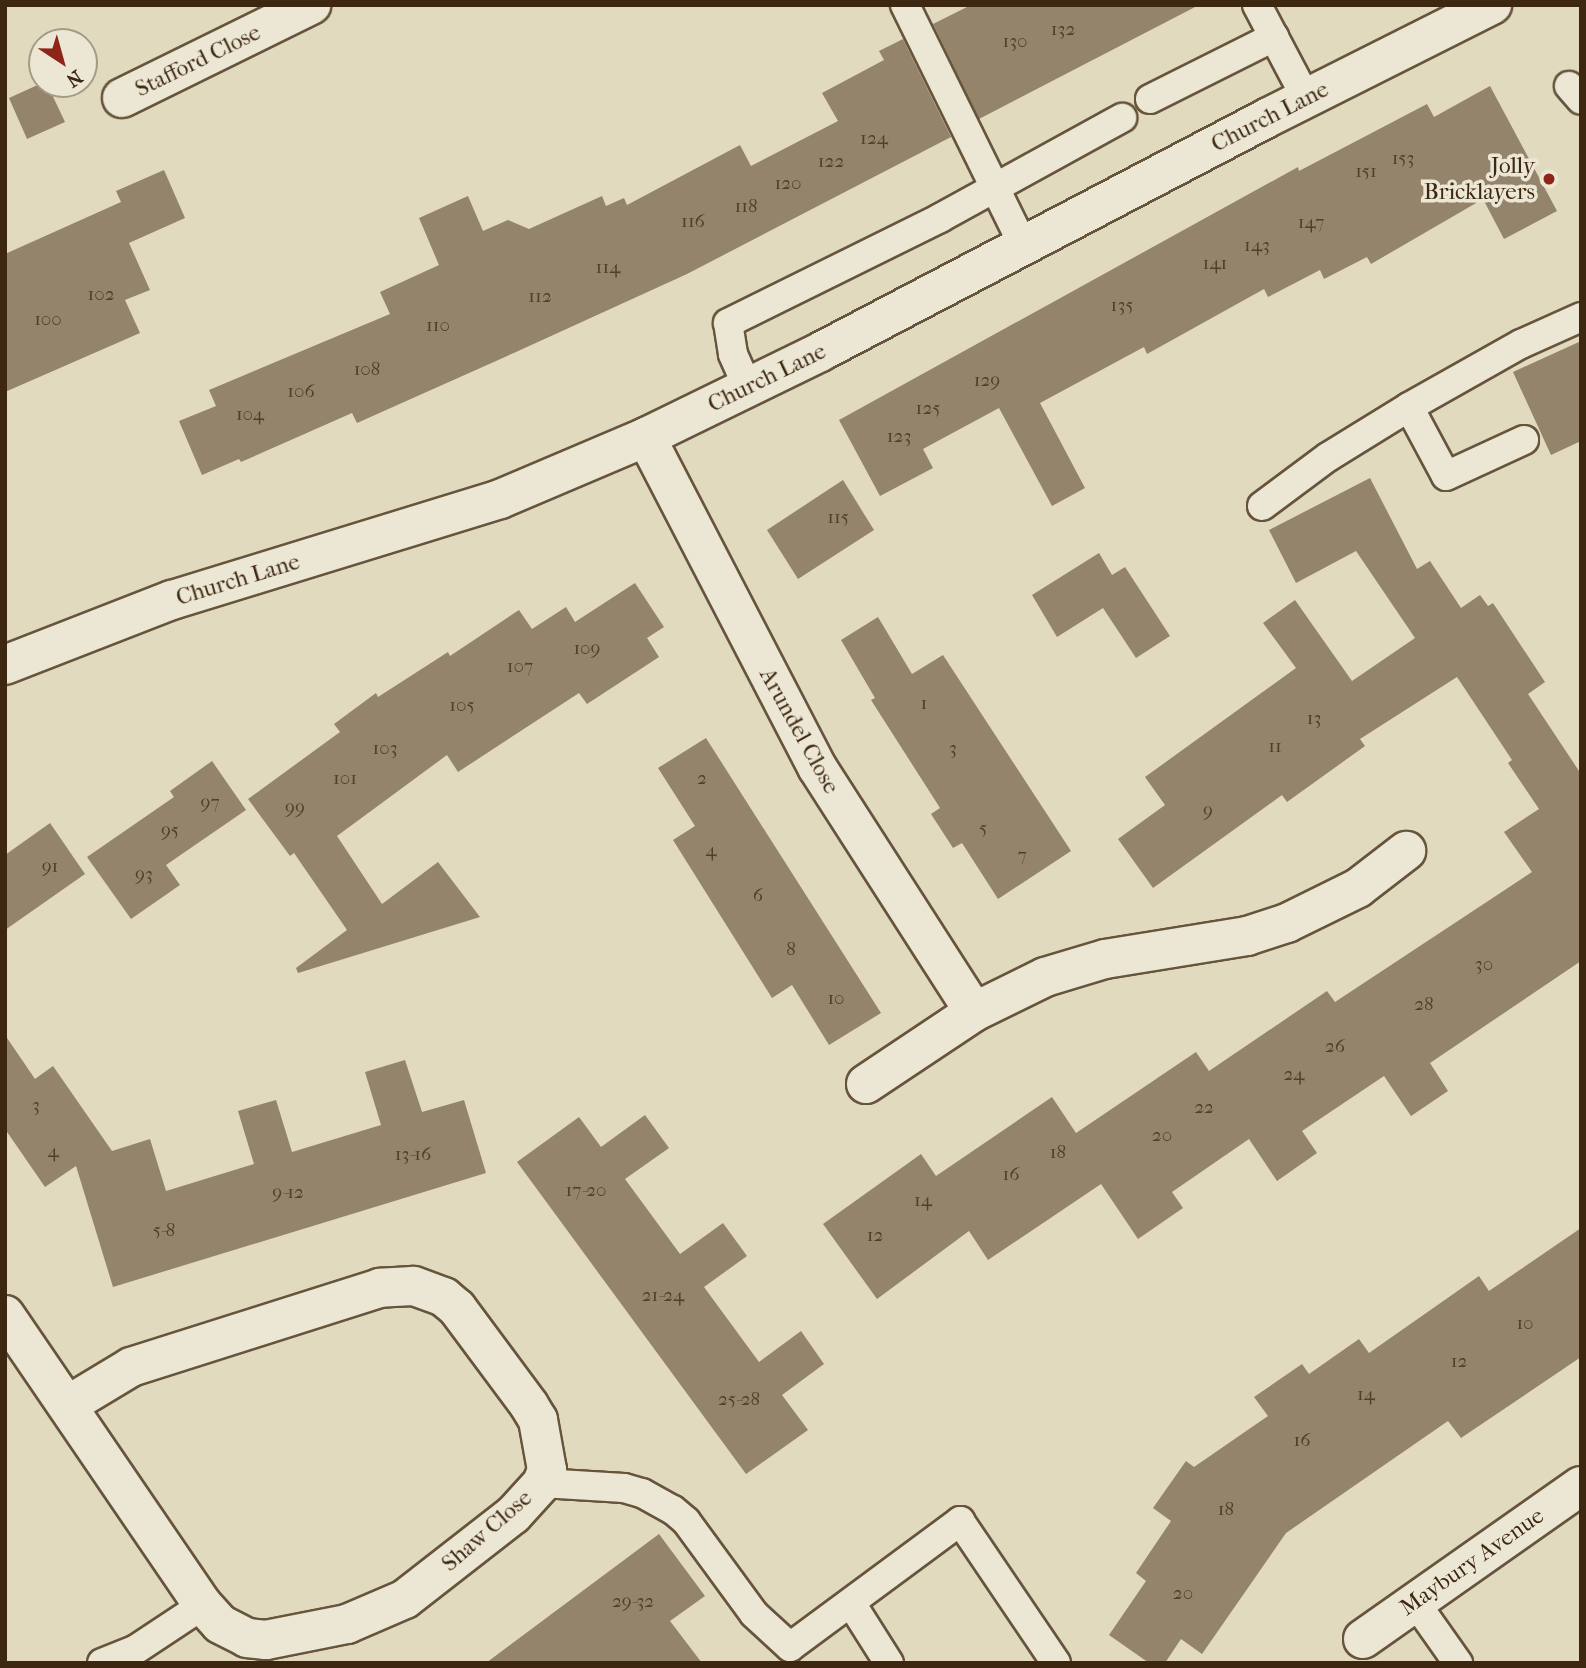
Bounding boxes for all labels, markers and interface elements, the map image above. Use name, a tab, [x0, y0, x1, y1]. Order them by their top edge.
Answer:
street label: Stafford Close	[131, 19, 265, 103]
house number: 132	[1051, 19, 1075, 41]
north arrow	[28, 28, 98, 98]
house number: 130	[1002, 31, 1028, 53]
text: N	[62, 65, 86, 92]
street label: Church Lane	[1207, 76, 1333, 158]
house number: 124	[860, 128, 888, 150]
house number: 153	[1392, 148, 1414, 170]
house number: 122	[818, 151, 844, 173]
place label: Jolly Bricklayers	[1424, 152, 1535, 206]
house number: 151	[1355, 161, 1377, 183]
marker: Jolly Bricklayers	[1541, 171, 1557, 187]
house number: 120	[774, 173, 802, 195]
house number: 118	[734, 196, 758, 218]
house number: 116	[681, 211, 705, 233]
house number: 147	[1298, 212, 1324, 234]
house number: 143	[1244, 235, 1270, 257]
house number: 141	[1203, 253, 1227, 275]
house number: 114	[596, 257, 620, 279]
house number: 102	[88, 284, 114, 306]
house number: 112	[528, 286, 552, 308]
house number: 135	[1111, 295, 1133, 317]
house number: 100	[34, 309, 62, 331]
house number: 110	[426, 315, 450, 337]
street label: Church Lane	[703, 338, 831, 418]
house number: 108	[354, 359, 380, 381]
house number: 129	[974, 370, 1000, 392]
house number: 106	[287, 381, 315, 403]
house number: 125	[916, 398, 940, 420]
house number: 104	[236, 404, 264, 426]
house number: 123	[887, 426, 911, 448]
house number: 115	[827, 507, 849, 529]
street label: Church Lane	[173, 548, 303, 612]
house number: 109	[573, 638, 601, 660]
house number: 107	[507, 656, 533, 678]
street label: Arundel Close	[753, 663, 845, 799]
house number: 1	[921, 693, 927, 715]
house number: 105	[449, 695, 475, 717]
house number: 13	[1307, 708, 1321, 730]
house number: 11	[1268, 736, 1282, 758]
house number: 103	[373, 738, 397, 760]
house number: 3	[949, 738, 957, 760]
house number: 101	[333, 768, 357, 790]
house number: 2	[697, 768, 707, 790]
house number: 97	[200, 792, 220, 814]
house number: 99	[285, 797, 305, 819]
house number: 9	[1203, 800, 1213, 822]
house number: 5	[979, 818, 987, 840]
house number: 95	[161, 820, 179, 842]
house number: 4	[705, 840, 717, 862]
house number: 7	[1017, 845, 1027, 867]
house number: 91	[42, 856, 58, 878]
house number: 93	[135, 864, 153, 886]
house number: 6	[753, 885, 763, 907]
house number: 8	[786, 939, 796, 961]
house number: 30	[1475, 954, 1493, 976]
house number: 10	[827, 988, 845, 1010]
house number: 28	[1414, 994, 1434, 1016]
house number: 26	[1325, 1036, 1345, 1058]
house number: 24	[1284, 1064, 1304, 1086]
house number: 3	[32, 1095, 40, 1117]
house number: 22	[1194, 1097, 1214, 1119]
house number: 20	[1152, 1125, 1172, 1147]
house number: 4	[47, 1141, 59, 1163]
house number: 18	[1050, 1142, 1066, 1164]
house number: 13-16	[395, 1144, 431, 1166]
house number: 16	[1003, 1164, 1019, 1186]
house number: 17-20	[565, 1180, 607, 1202]
house number: 9-12	[272, 1182, 304, 1204]
house number: 14	[914, 1190, 932, 1212]
house number: 5-8	[153, 1220, 175, 1242]
house number: 12	[867, 1225, 883, 1247]
house number: 21-24	[642, 1285, 684, 1307]
house number: 10	[1516, 1313, 1534, 1335]
house number: 12	[1451, 1351, 1467, 1373]
house number: 14	[1357, 1384, 1375, 1406]
house number: 25-28	[718, 1389, 760, 1411]
house number: 16	[1294, 1430, 1310, 1452]
street label: Shaw Close	[436, 1484, 538, 1578]
house number: 18	[1218, 1499, 1234, 1521]
street label: Maybury Avenue	[1395, 1502, 1549, 1622]
house number: 20	[1173, 1583, 1193, 1605]
house number: 29-32	[612, 1591, 654, 1613]

